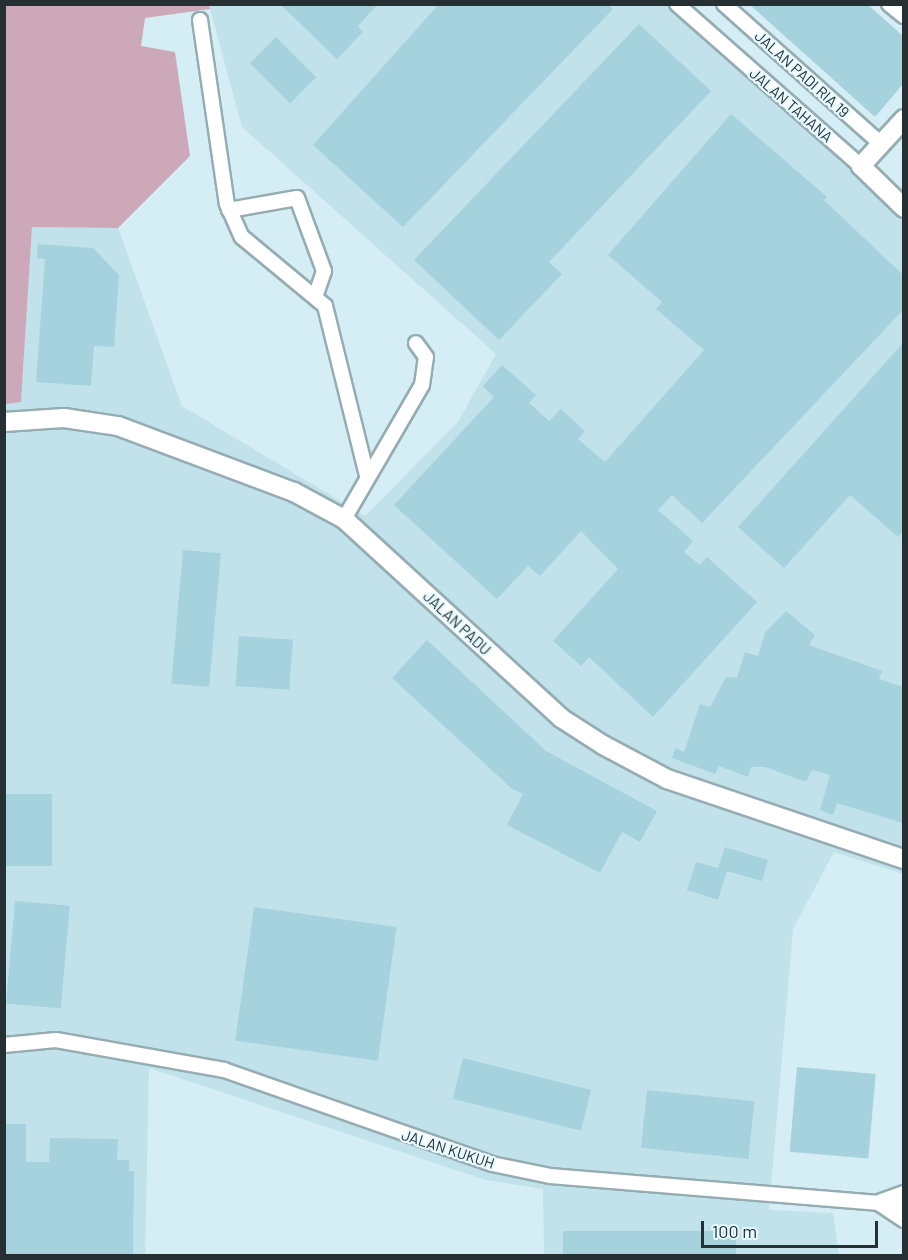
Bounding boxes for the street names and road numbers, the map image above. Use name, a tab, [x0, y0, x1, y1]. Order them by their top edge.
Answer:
street label: JALAN PADI RIA 19	[751, 27, 853, 121]
street label: JALAN TAHANA	[746, 64, 836, 146]
street label: JALAN PADU	[420, 587, 494, 659]
street label: JALAN KUKUH	[399, 1126, 497, 1172]

